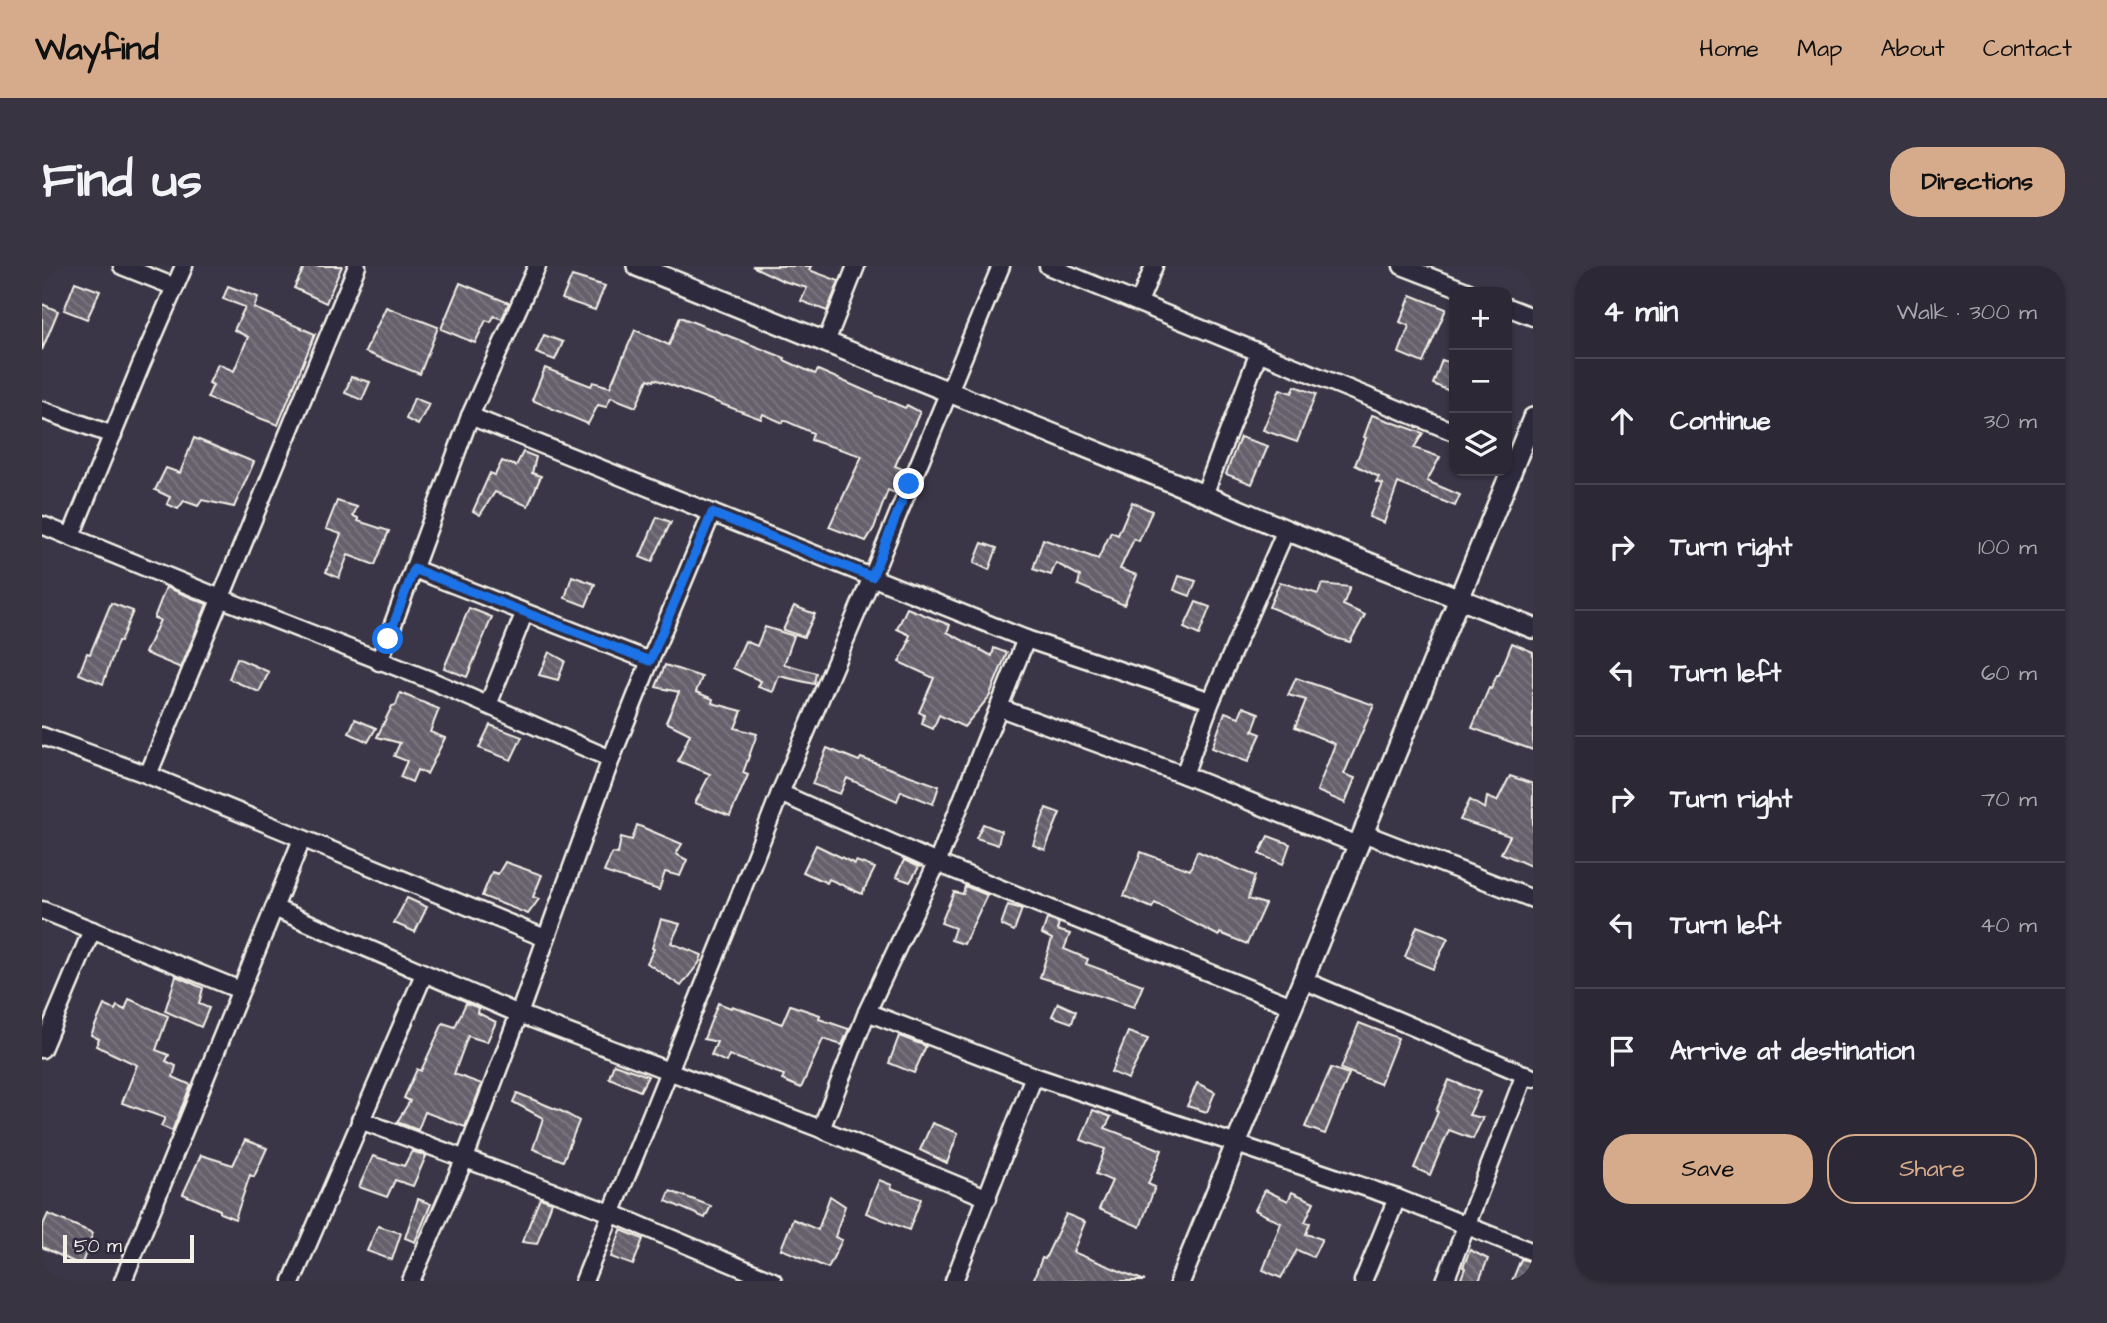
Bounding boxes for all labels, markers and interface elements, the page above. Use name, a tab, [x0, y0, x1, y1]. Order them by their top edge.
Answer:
text: Wayfind	[35, 26, 159, 72]
text: Home	[1699, 32, 1759, 66]
text: Map	[1797, 32, 1842, 66]
text: About	[1880, 32, 1945, 66]
text: Contact	[1983, 32, 2072, 66]
button: Directions	[1890, 147, 2065, 217]
text: Find us	[42, 148, 202, 216]
map controls	[1449, 287, 1512, 476]
button: +	[1449, 287, 1512, 350]
text: 4 min	[1603, 291, 1678, 333]
text: Walk · 300 m	[1896, 296, 2037, 328]
button: −	[1449, 350, 1512, 413]
icon: ahead	[1603, 402, 1641, 440]
text: Continue	[1670, 403, 1771, 439]
text: 30 m	[1984, 405, 2037, 437]
button: layers	[1449, 413, 1512, 476]
route end	[893, 468, 924, 499]
icon: right	[1603, 528, 1641, 566]
text: Turn right	[1670, 529, 1792, 565]
text: 100 m	[1978, 531, 2037, 563]
route start	[372, 623, 403, 654]
icon: left	[1603, 654, 1641, 692]
text: Turn left	[1670, 655, 1781, 691]
text: 60 m	[1981, 657, 2037, 689]
icon: right	[1603, 780, 1641, 818]
text: Turn right	[1670, 781, 1792, 817]
text: 70 m	[1981, 783, 2037, 815]
icon: left	[1603, 906, 1641, 944]
text: Turn left	[1670, 907, 1781, 943]
text: 40 m	[1980, 909, 2037, 941]
icon: arrive	[1603, 1032, 1641, 1070]
text: Arrive at destination	[1670, 1033, 1915, 1069]
button: Save	[1603, 1134, 1813, 1204]
button: Share	[1827, 1134, 2037, 1204]
scale bar	[63, 1232, 194, 1264]
text: 50 m	[74, 1233, 122, 1260]

